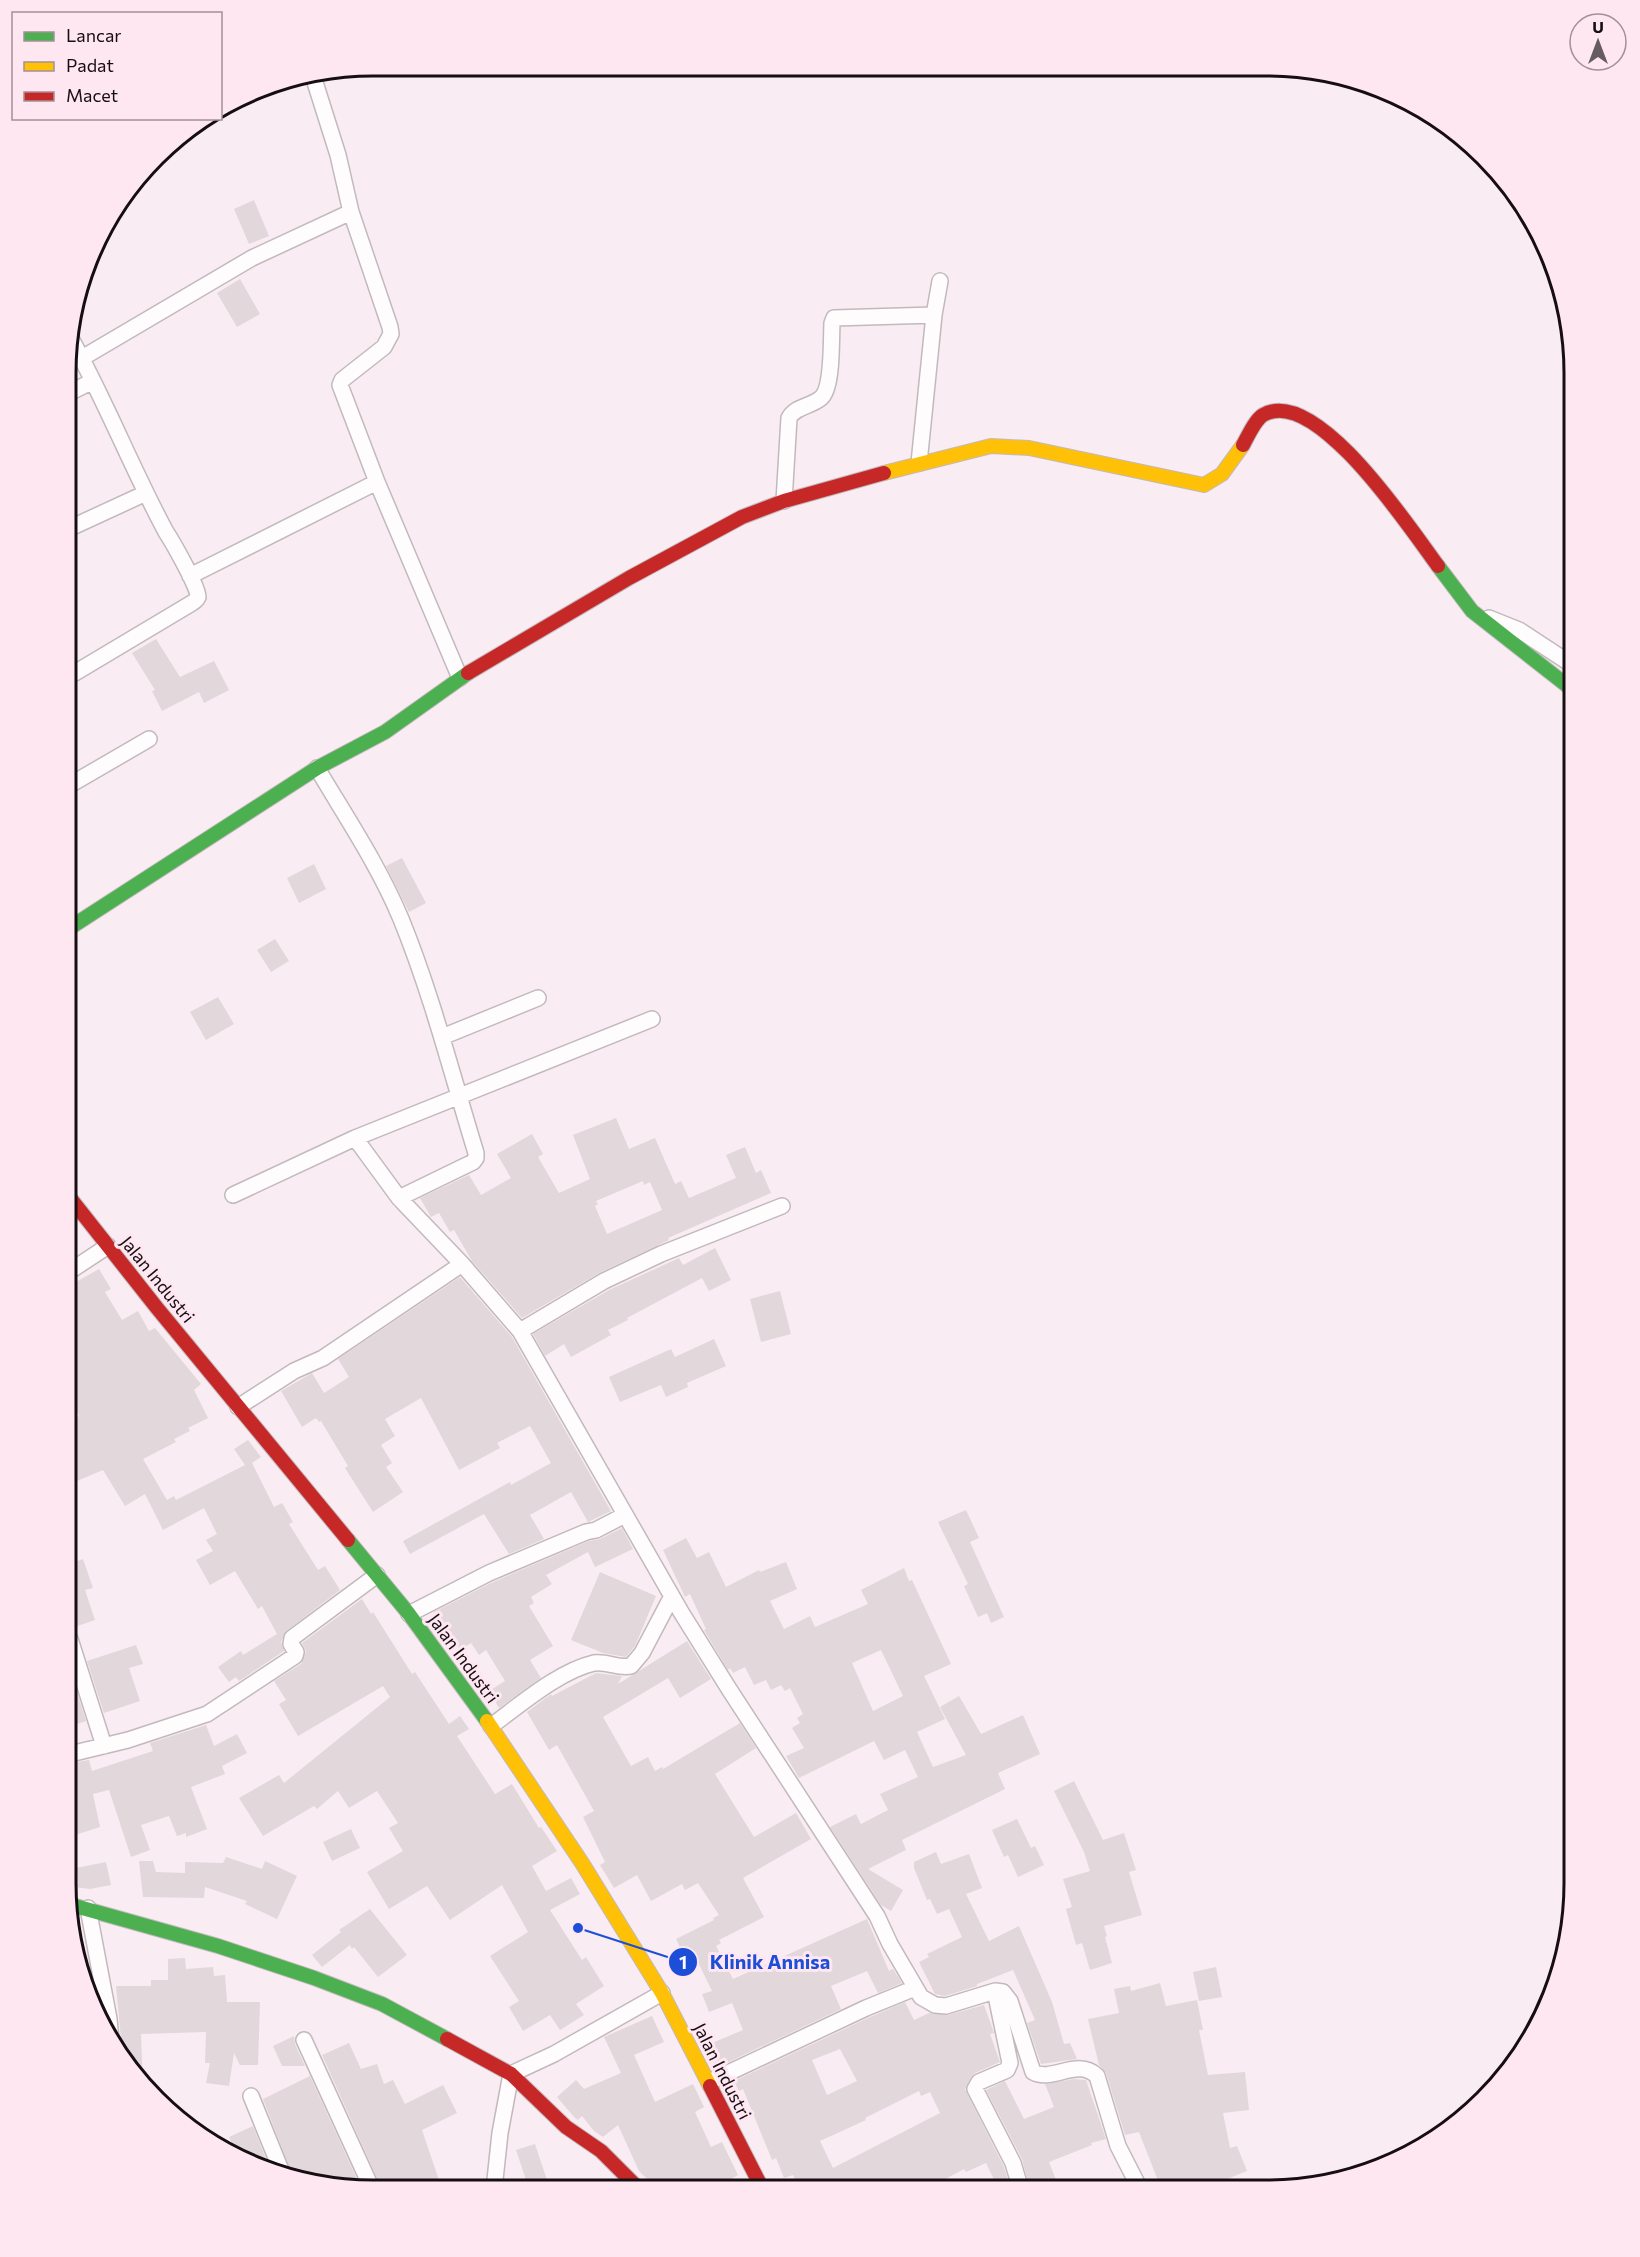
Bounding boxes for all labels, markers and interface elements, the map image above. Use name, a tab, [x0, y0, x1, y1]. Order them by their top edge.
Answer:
legend	[12, 12, 222, 120]
north arrow	[1568, 12, 1628, 72]
text: U	[1592, 17, 1604, 36]
text: Lancar	[66, 24, 122, 46]
text: Padat	[66, 54, 114, 76]
text: Macet	[66, 84, 118, 106]
street label: Jalan Industri	[116, 1231, 200, 1327]
street label: Jalan Industri	[424, 1609, 504, 1707]
callout: Klinik Annisa	[668, 1943, 842, 1981]
text: Klinik Annisa	[710, 1949, 830, 1973]
text: 1	[679, 1951, 687, 1973]
street label: Jalan Industri	[689, 2019, 757, 2123]

